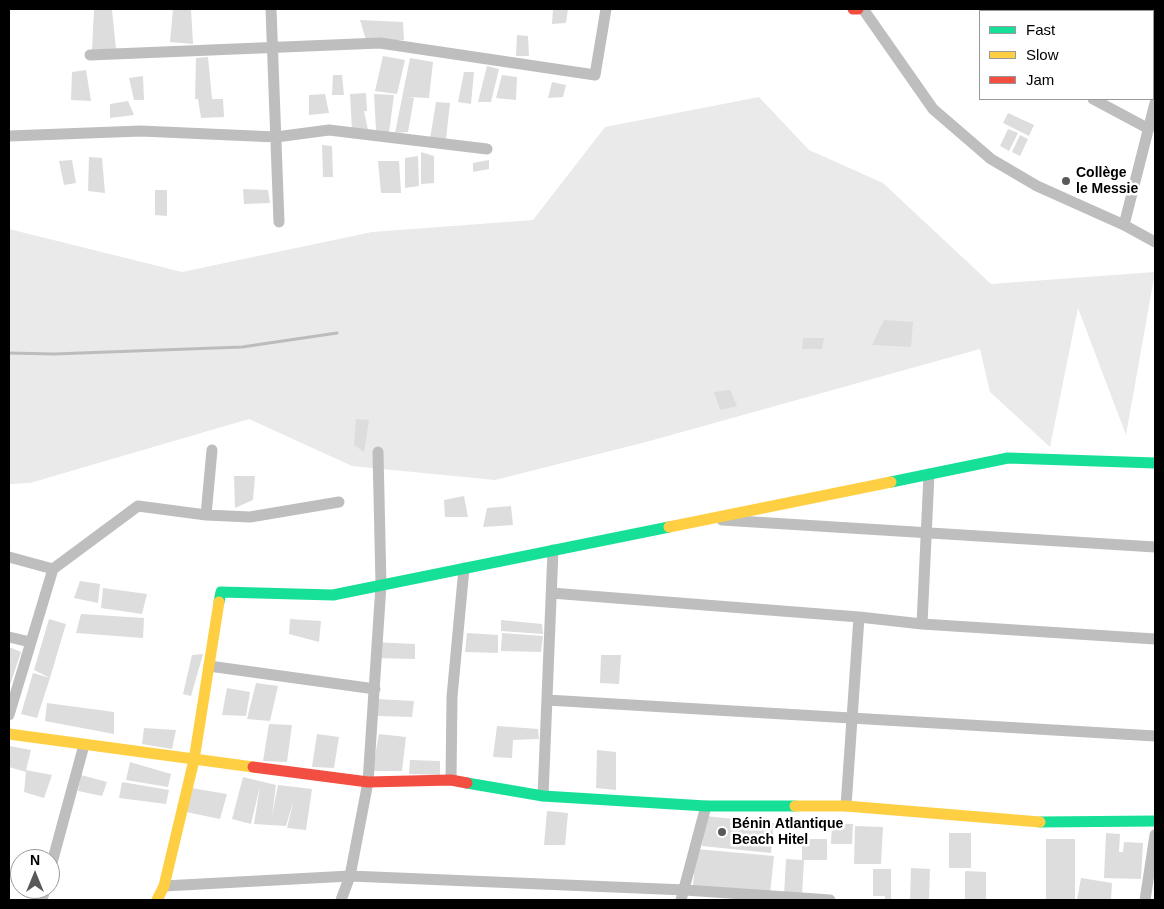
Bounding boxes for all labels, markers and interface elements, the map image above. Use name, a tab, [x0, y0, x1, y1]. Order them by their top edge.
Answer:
legend	[979, 10, 1154, 100]
text: Fast	[1026, 21, 1055, 38]
text: Slow	[1026, 46, 1059, 63]
text: Jam	[1026, 71, 1054, 88]
place label: Collège le Messie	[1076, 165, 1138, 198]
marker: Collège le Messie	[1060, 175, 1072, 187]
place label: Bénin Atlantique Beach Hitel	[732, 816, 843, 849]
marker: Bénin Atlantique Beach Hitel	[716, 826, 728, 838]
north arrow	[10, 849, 60, 899]
text: N	[30, 852, 40, 868]

